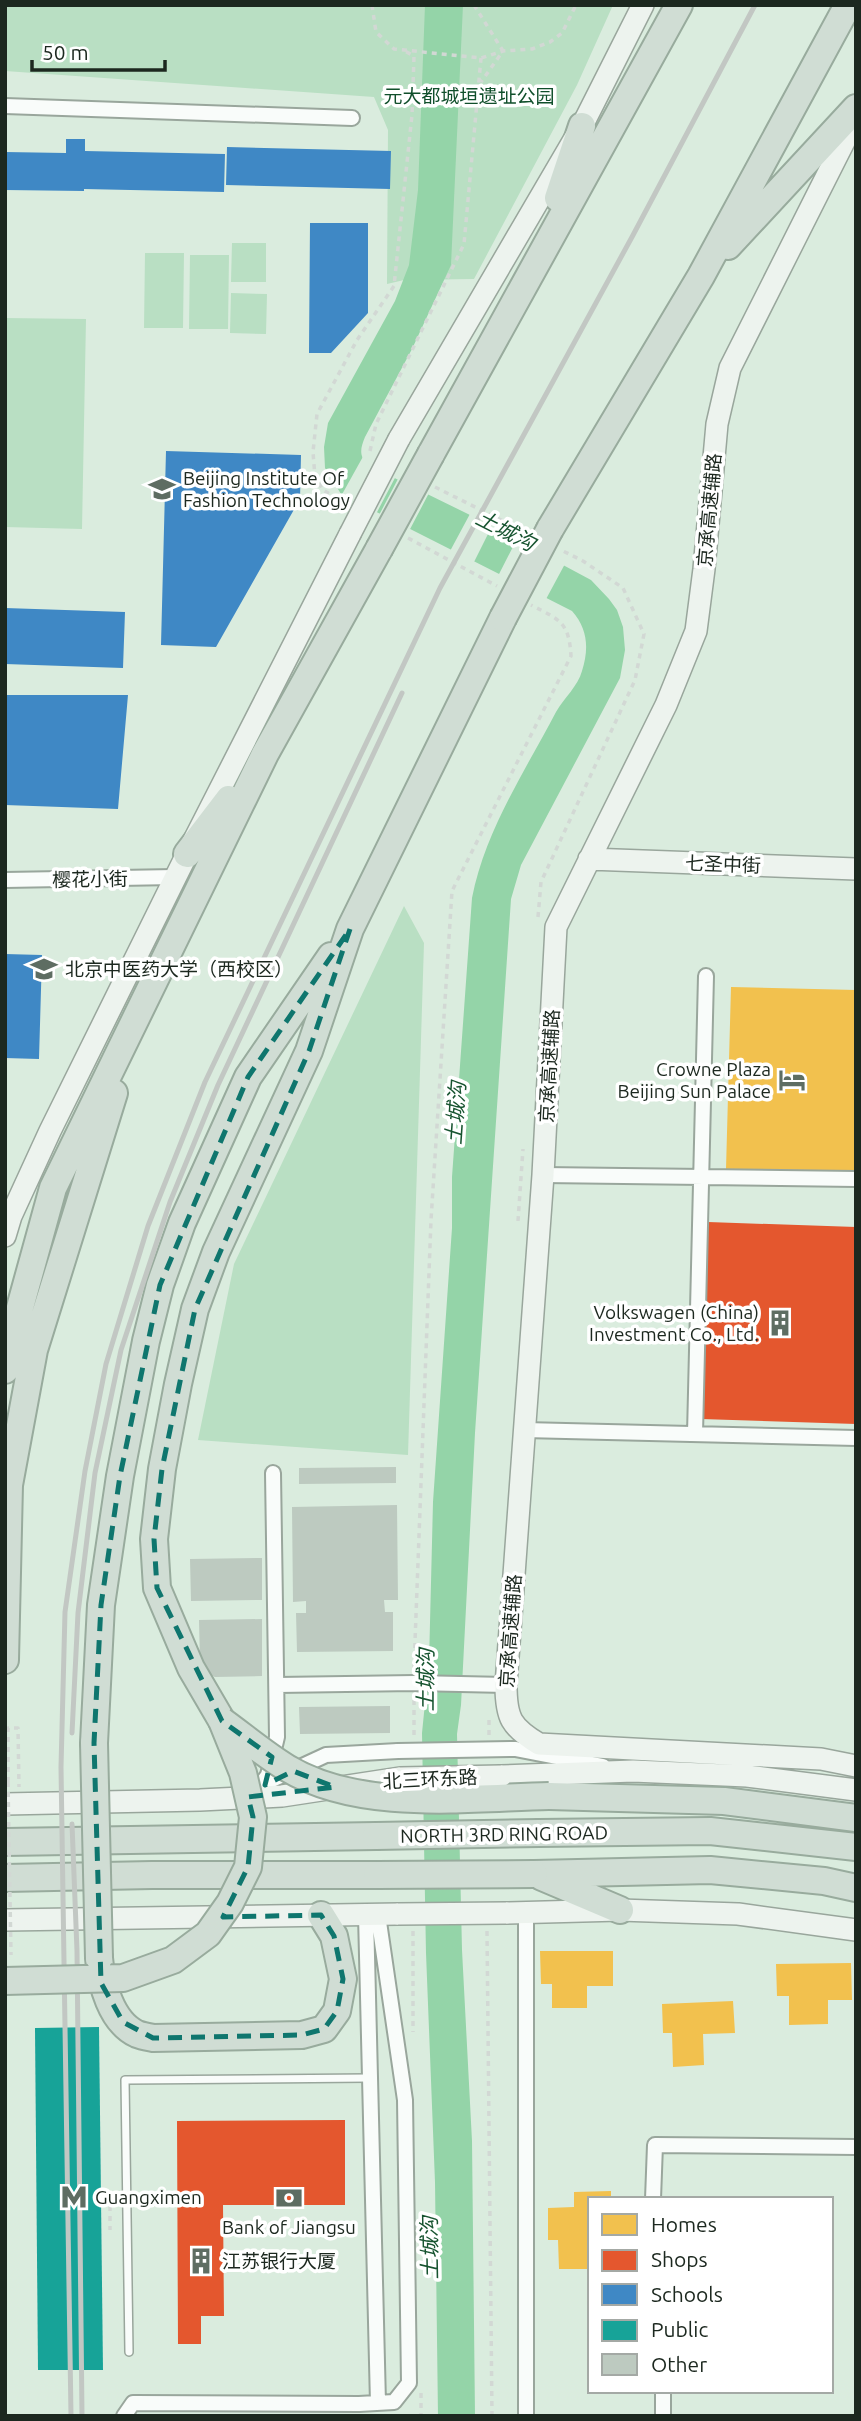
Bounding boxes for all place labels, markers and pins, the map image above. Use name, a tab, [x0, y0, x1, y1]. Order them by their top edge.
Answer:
place label: Beijing Institute Of Fashion Technology	[183, 467, 350, 511]
school or university icon: Beijing Institute Of Fashion Technology	[147, 474, 177, 504]
school or university icon: 北京中医药大学（西校区）	[29, 954, 59, 984]
place label: 北京中医药大学（西校区）	[65, 958, 293, 980]
place label: Crowne Plaza Beijing Sun Palace	[617, 1058, 771, 1102]
hotel icon: Crowne Plaza Beijing Sun Palace	[777, 1065, 807, 1095]
place label: Volkswagen (China) Investment Co., Ltd.	[589, 1301, 759, 1345]
building icon: Volkswagen (China) Investment Co., Ltd.	[765, 1308, 795, 1338]
metro station icon: Guangximen	[59, 2182, 89, 2212]
bank icon: Bank of Jiangsu	[274, 2183, 304, 2213]
place label: Guangximen	[95, 2186, 202, 2208]
place label: Bank of Jiangsu	[222, 2216, 356, 2238]
building icon: 江苏银行大厦	[186, 2246, 216, 2276]
place label: 江苏银行大厦	[222, 2250, 336, 2272]

